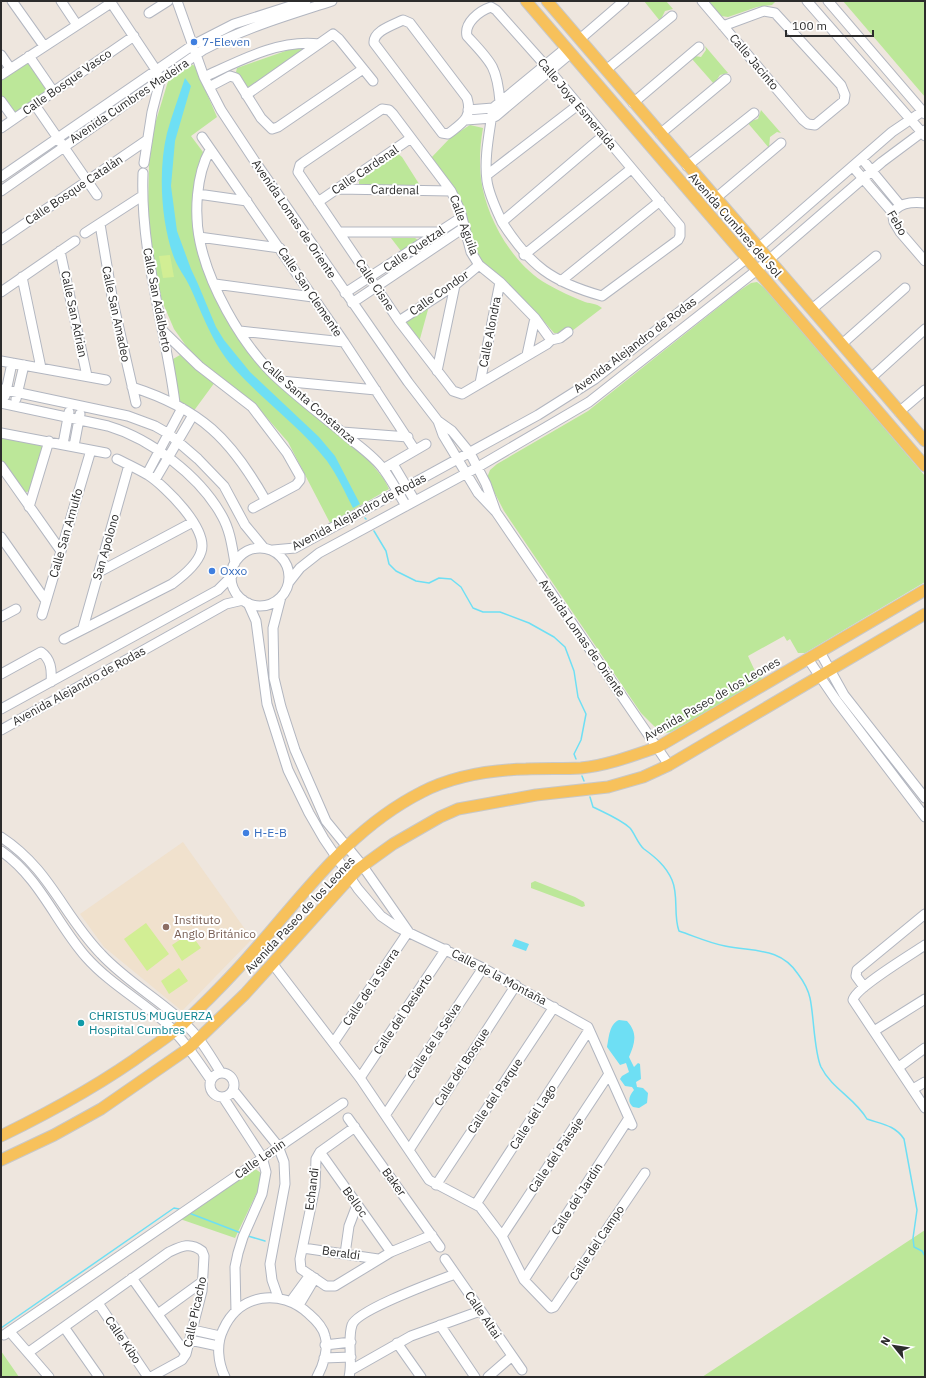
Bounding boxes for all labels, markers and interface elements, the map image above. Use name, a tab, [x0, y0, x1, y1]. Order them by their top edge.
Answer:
scale bar	[786, 12, 873, 38]
text: 100 m	[792, 18, 827, 33]
street label: Calle Jacinto	[726, 30, 782, 93]
place label: 7-Eleven	[202, 34, 250, 49]
marker: 7-Eleven	[189, 37, 199, 47]
street label: Calle Bosque Vasco	[19, 45, 114, 118]
street label: Avenida Cumbres Madeira	[66, 55, 192, 146]
street label: Calle Joya Esmeralda	[535, 55, 620, 153]
street label: Calle Cardenal	[329, 142, 401, 198]
street label: Calle Bosque Catalán	[22, 151, 125, 228]
street label: Avenida Lomas de Oriente	[249, 156, 340, 281]
street label: Avenida Cumbres del Sol	[686, 169, 785, 280]
street label: Cardenal	[371, 182, 419, 198]
street label: Calle Aguila	[447, 193, 483, 258]
street label: Febo	[884, 207, 911, 238]
street label: Calle Quetzal	[380, 222, 447, 275]
street label: Calle San Clemente	[275, 244, 346, 340]
street label: Calle San Adalberto	[140, 246, 175, 354]
street label: Calle Cisne	[353, 256, 398, 314]
street label: Calle San Amadeo	[99, 265, 134, 363]
street label: Calle Condor	[406, 266, 472, 318]
street label: Calle San Adrian	[58, 269, 91, 359]
street label: Avenida Alejandro de Rodas	[570, 293, 699, 396]
street label: Calle Alondra	[475, 295, 504, 369]
street label: Calle Santa Constanza	[259, 357, 360, 447]
street label: Avenida Alejandro de Rodas	[289, 470, 429, 553]
street label: Calle San Arnulfo	[46, 486, 86, 579]
street label: San Apolono	[89, 512, 122, 582]
place label: Oxxo	[220, 563, 248, 578]
marker: Oxxo	[207, 566, 217, 576]
street label: Avenida Lomas de Oriente	[536, 576, 629, 700]
street label: Avenida Alejandro de Rodas	[9, 642, 148, 729]
street label: Avenida Paseo de los Leones	[641, 653, 783, 744]
place label: H-E-B	[254, 825, 287, 840]
marker: H-E-B	[241, 828, 251, 838]
street label: Avenida Paseo de los Leones	[241, 853, 358, 976]
place label: Instituto Anglo Británico	[174, 912, 256, 941]
marker: Instituto Anglo Británico	[161, 922, 171, 932]
street label: Calle de la Sierra	[339, 945, 402, 1028]
street label: Calle de la Montaña	[449, 945, 550, 1008]
street label: Calle del Desierto	[370, 970, 435, 1057]
street label: Calle de la Selva	[403, 999, 464, 1082]
place label: CHRISTUS MUGUERZA Hospital Cumbres	[89, 1008, 213, 1037]
marker: CHRISTUS MUGUERZA Hospital Cumbres	[76, 1018, 86, 1028]
street label: Calle del Bosque	[431, 1024, 493, 1109]
street label: Calle del Parque	[464, 1055, 526, 1136]
street label: Calle del Lago	[506, 1081, 559, 1152]
street label: Calle del Paisaje	[525, 1114, 587, 1195]
street label: Calle Lenin	[231, 1136, 288, 1182]
street label: Calle del Jardin	[548, 1160, 605, 1238]
street label: Baker	[379, 1165, 410, 1199]
street label: Echandi	[301, 1167, 322, 1211]
street label: Belloc	[340, 1184, 371, 1220]
street label: Calle del Campo	[566, 1202, 627, 1283]
street label: Beraldi	[321, 1242, 361, 1263]
street label: Calle Picacho	[180, 1275, 209, 1349]
street label: Calle Altai	[462, 1288, 505, 1341]
street label: Calle Kibo	[102, 1313, 145, 1367]
north arrow	[874, 1326, 914, 1366]
text: N	[877, 1334, 893, 1348]

